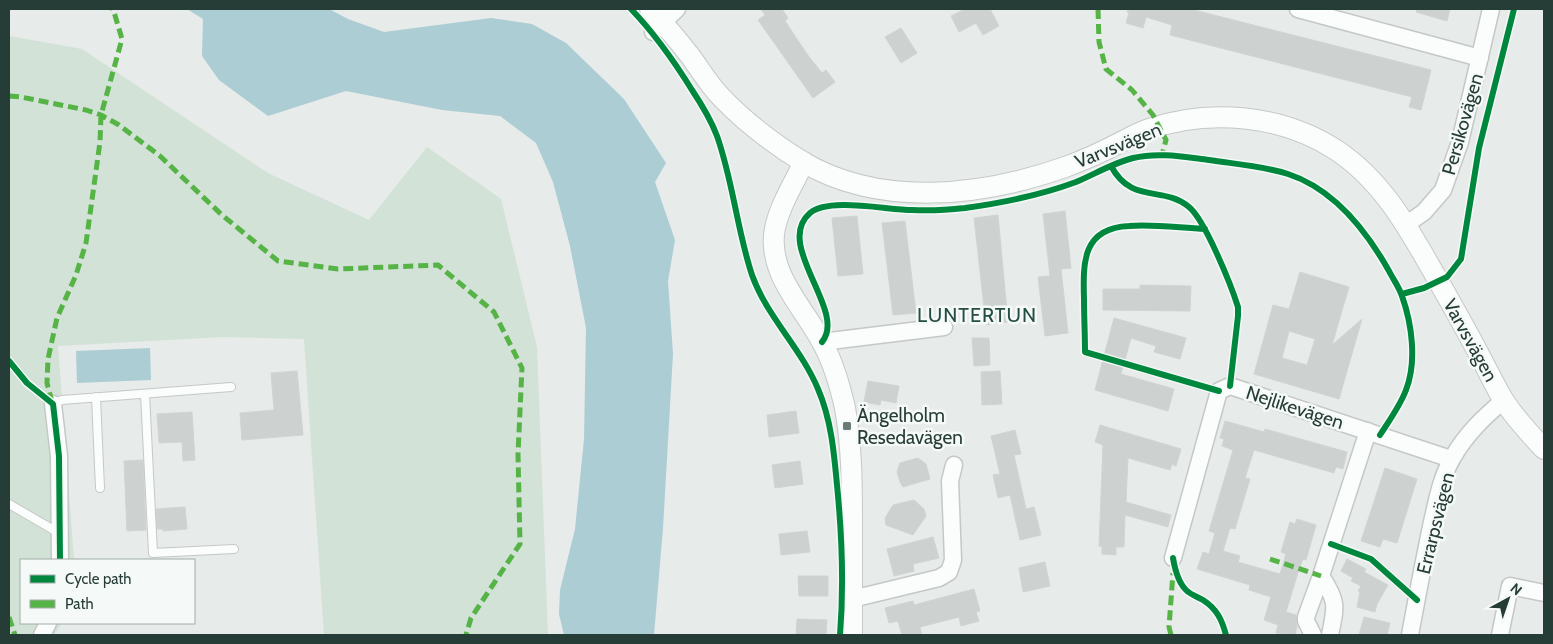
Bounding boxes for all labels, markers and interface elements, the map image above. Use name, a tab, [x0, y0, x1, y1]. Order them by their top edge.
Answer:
street label: Persikovägen	[1437, 71, 1488, 178]
street label: Varvsvägen	[1072, 118, 1165, 173]
street label: Varvsvägen	[1438, 295, 1503, 386]
district label: LUNTERTUN	[917, 303, 1037, 327]
street label: Nejlikevägen	[1243, 381, 1347, 434]
place label: Ängelholm Resedavägen	[857, 404, 963, 449]
marker: Ängelholm Resedavägen	[841, 420, 853, 432]
street label: Errarpsvägen	[1412, 470, 1459, 576]
legend	[20, 559, 195, 624]
text: Cycle path	[65, 570, 131, 588]
north arrow	[1483, 574, 1533, 624]
text: N	[1507, 579, 1526, 599]
text: Path	[65, 595, 94, 613]

